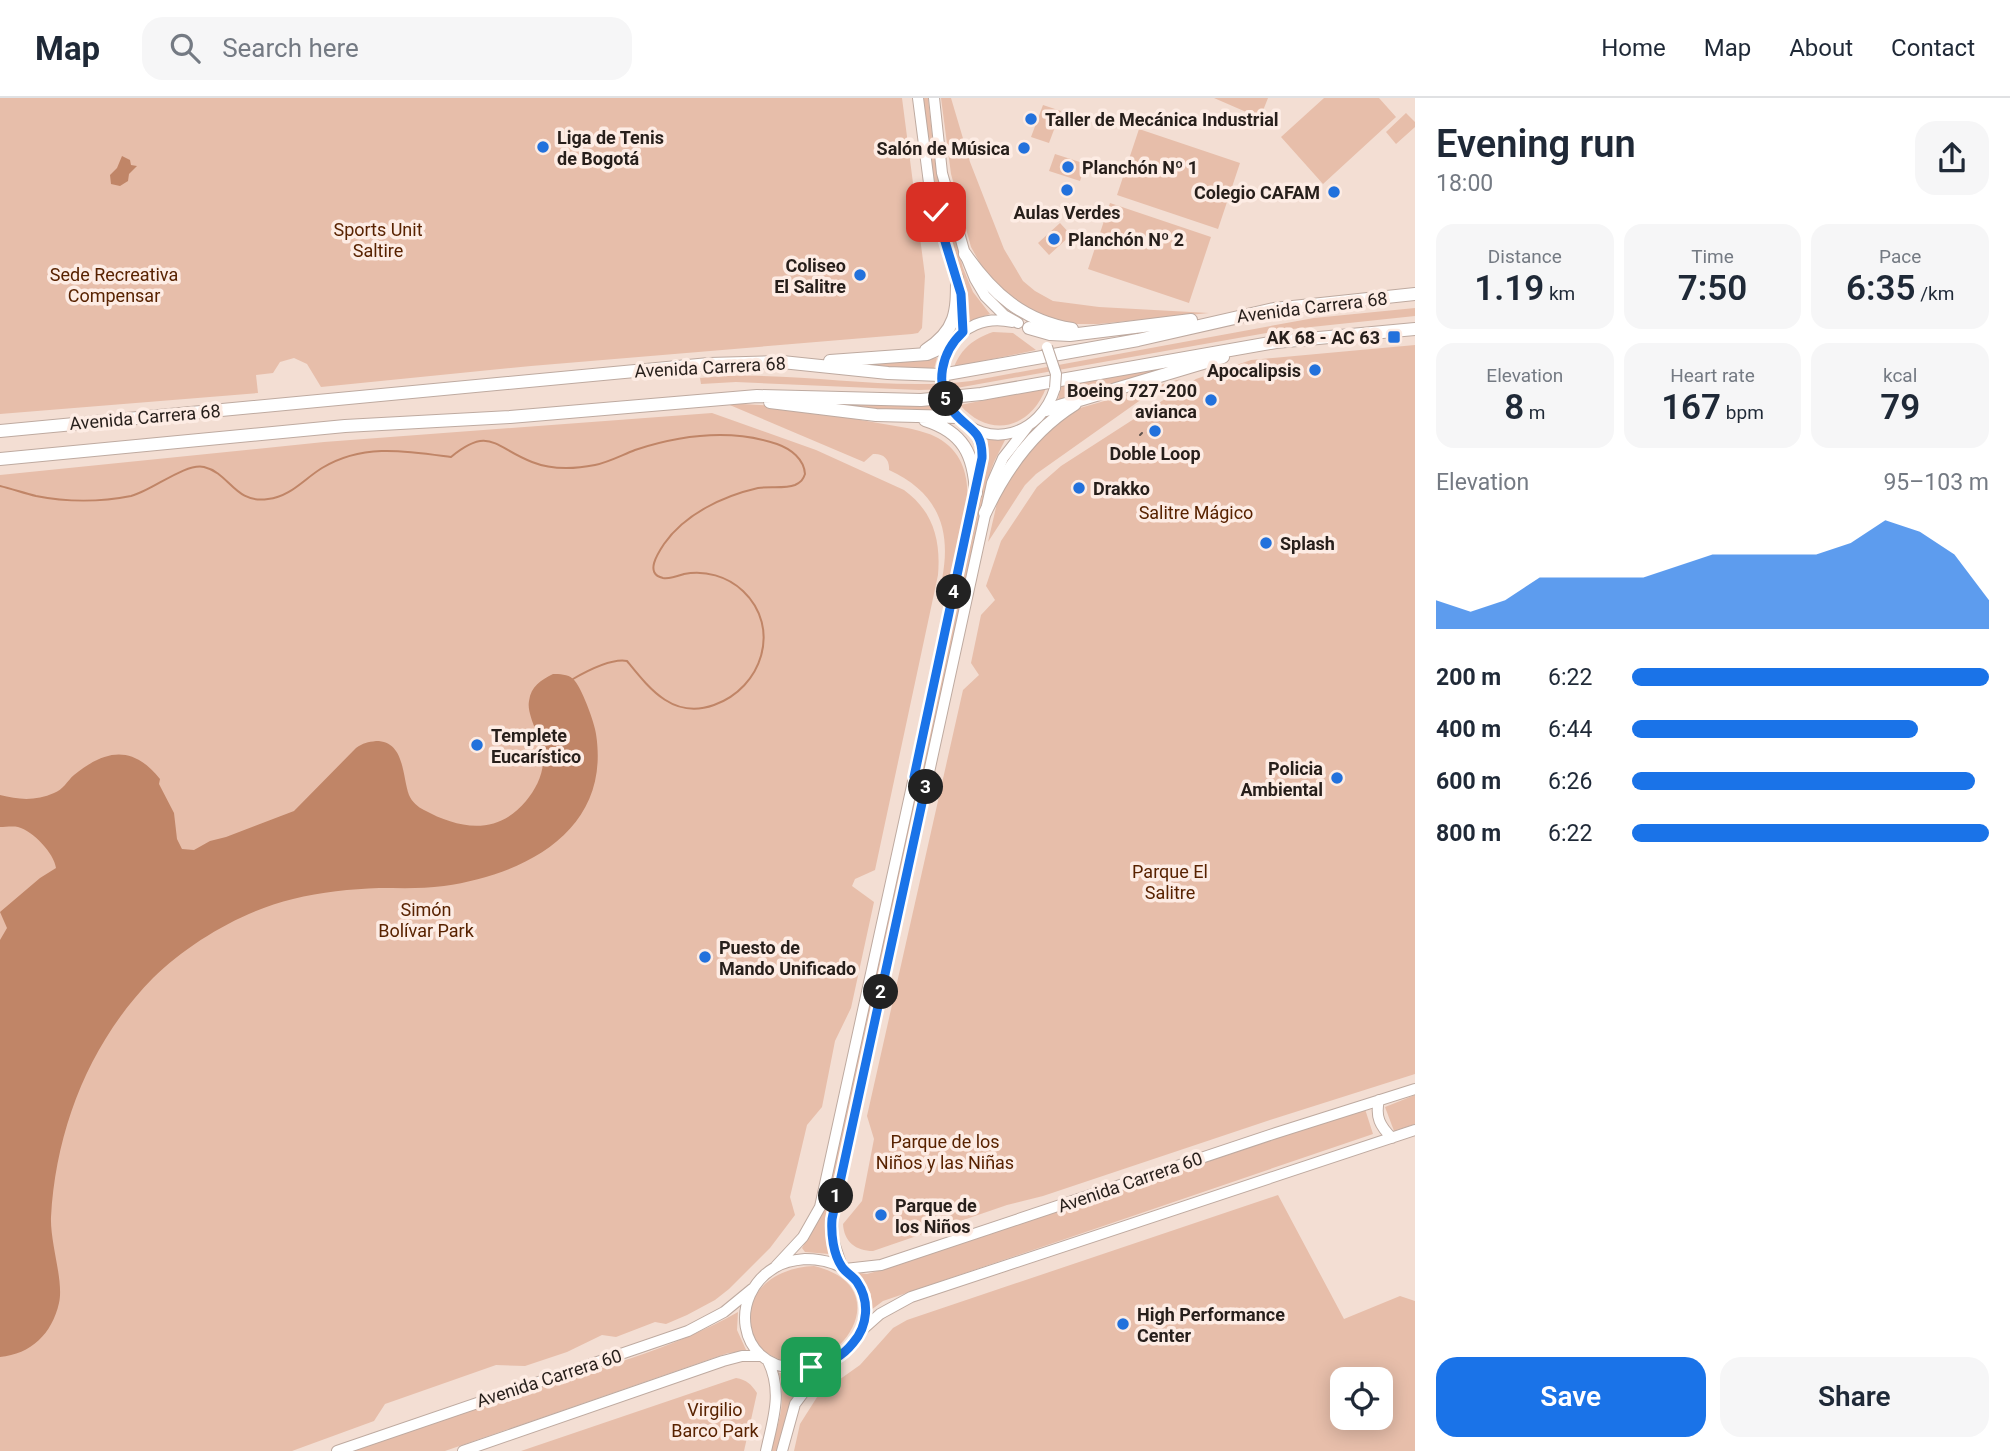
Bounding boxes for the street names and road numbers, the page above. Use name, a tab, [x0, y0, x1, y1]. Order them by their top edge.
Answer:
street label: Avenida Carrera 68	[1236, 287, 1388, 327]
street label: Avenida Carrera 68	[634, 353, 786, 381]
street label: Avenida Carrera 68	[69, 400, 221, 434]
street label: Avenida Carrera 60	[1055, 1147, 1205, 1217]
street label: Avenida Carrera 60	[474, 1345, 624, 1411]

